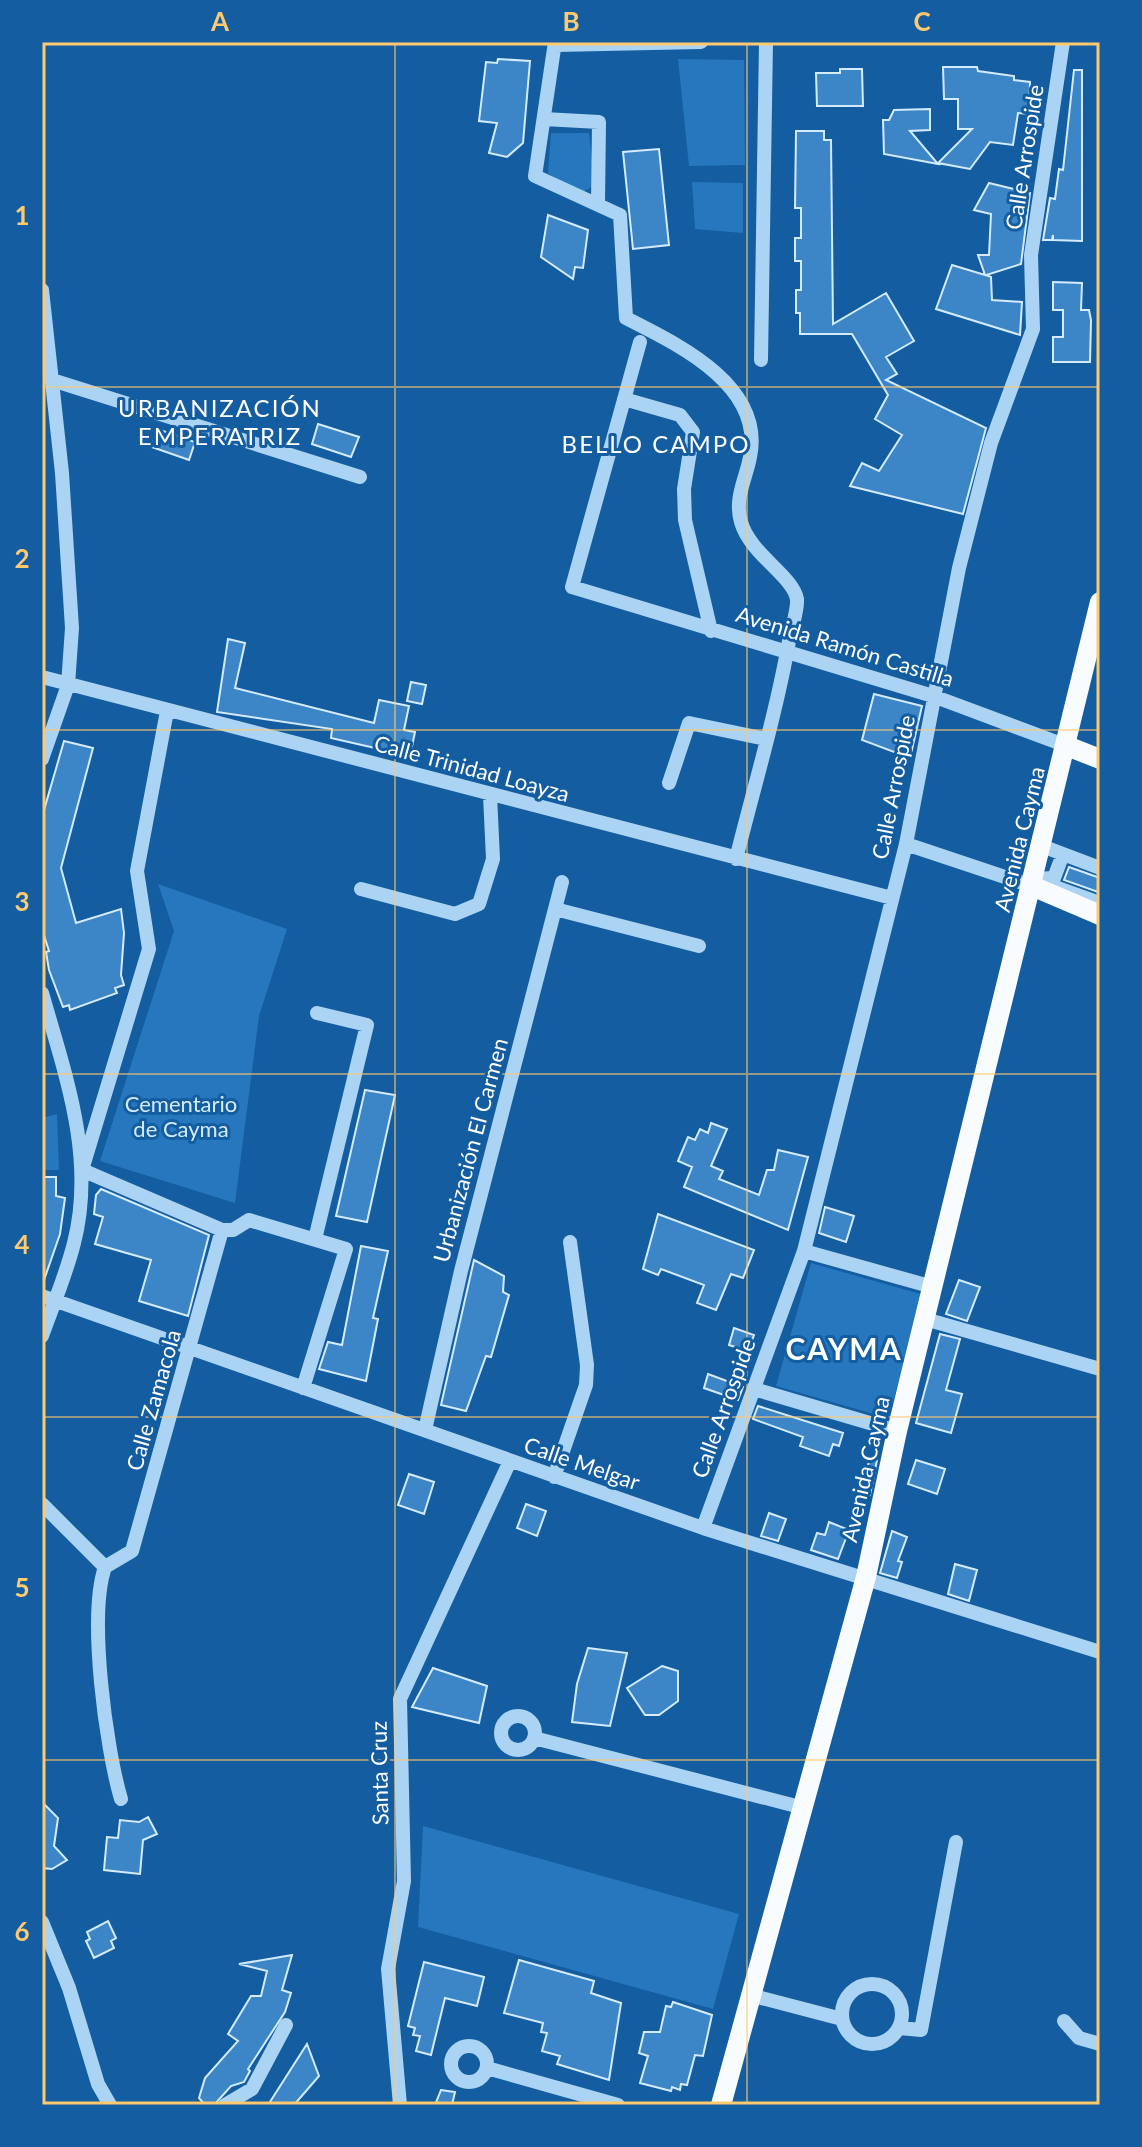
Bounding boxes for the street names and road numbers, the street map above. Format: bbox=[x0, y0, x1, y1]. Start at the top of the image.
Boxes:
street label: Calle Arrospide bbox=[999, 83, 1049, 231]
street label: Avenida Ramón Castilla bbox=[733, 600, 957, 692]
street label: Calle Arrospide bbox=[866, 713, 920, 861]
street label: Calle Trinidad Loayza bbox=[371, 729, 573, 807]
street label: Avenida Cayma bbox=[988, 764, 1050, 914]
street label: Urbanización El Carmen bbox=[427, 1035, 513, 1265]
street label: Calle Zamacola bbox=[120, 1326, 186, 1474]
street label: Calle Arrospide bbox=[685, 1335, 761, 1481]
street label: Avenida Cayma bbox=[835, 1393, 895, 1545]
street label: Calle Melgar bbox=[521, 1431, 643, 1495]
street label: Santa Cruz bbox=[365, 1721, 393, 1825]

